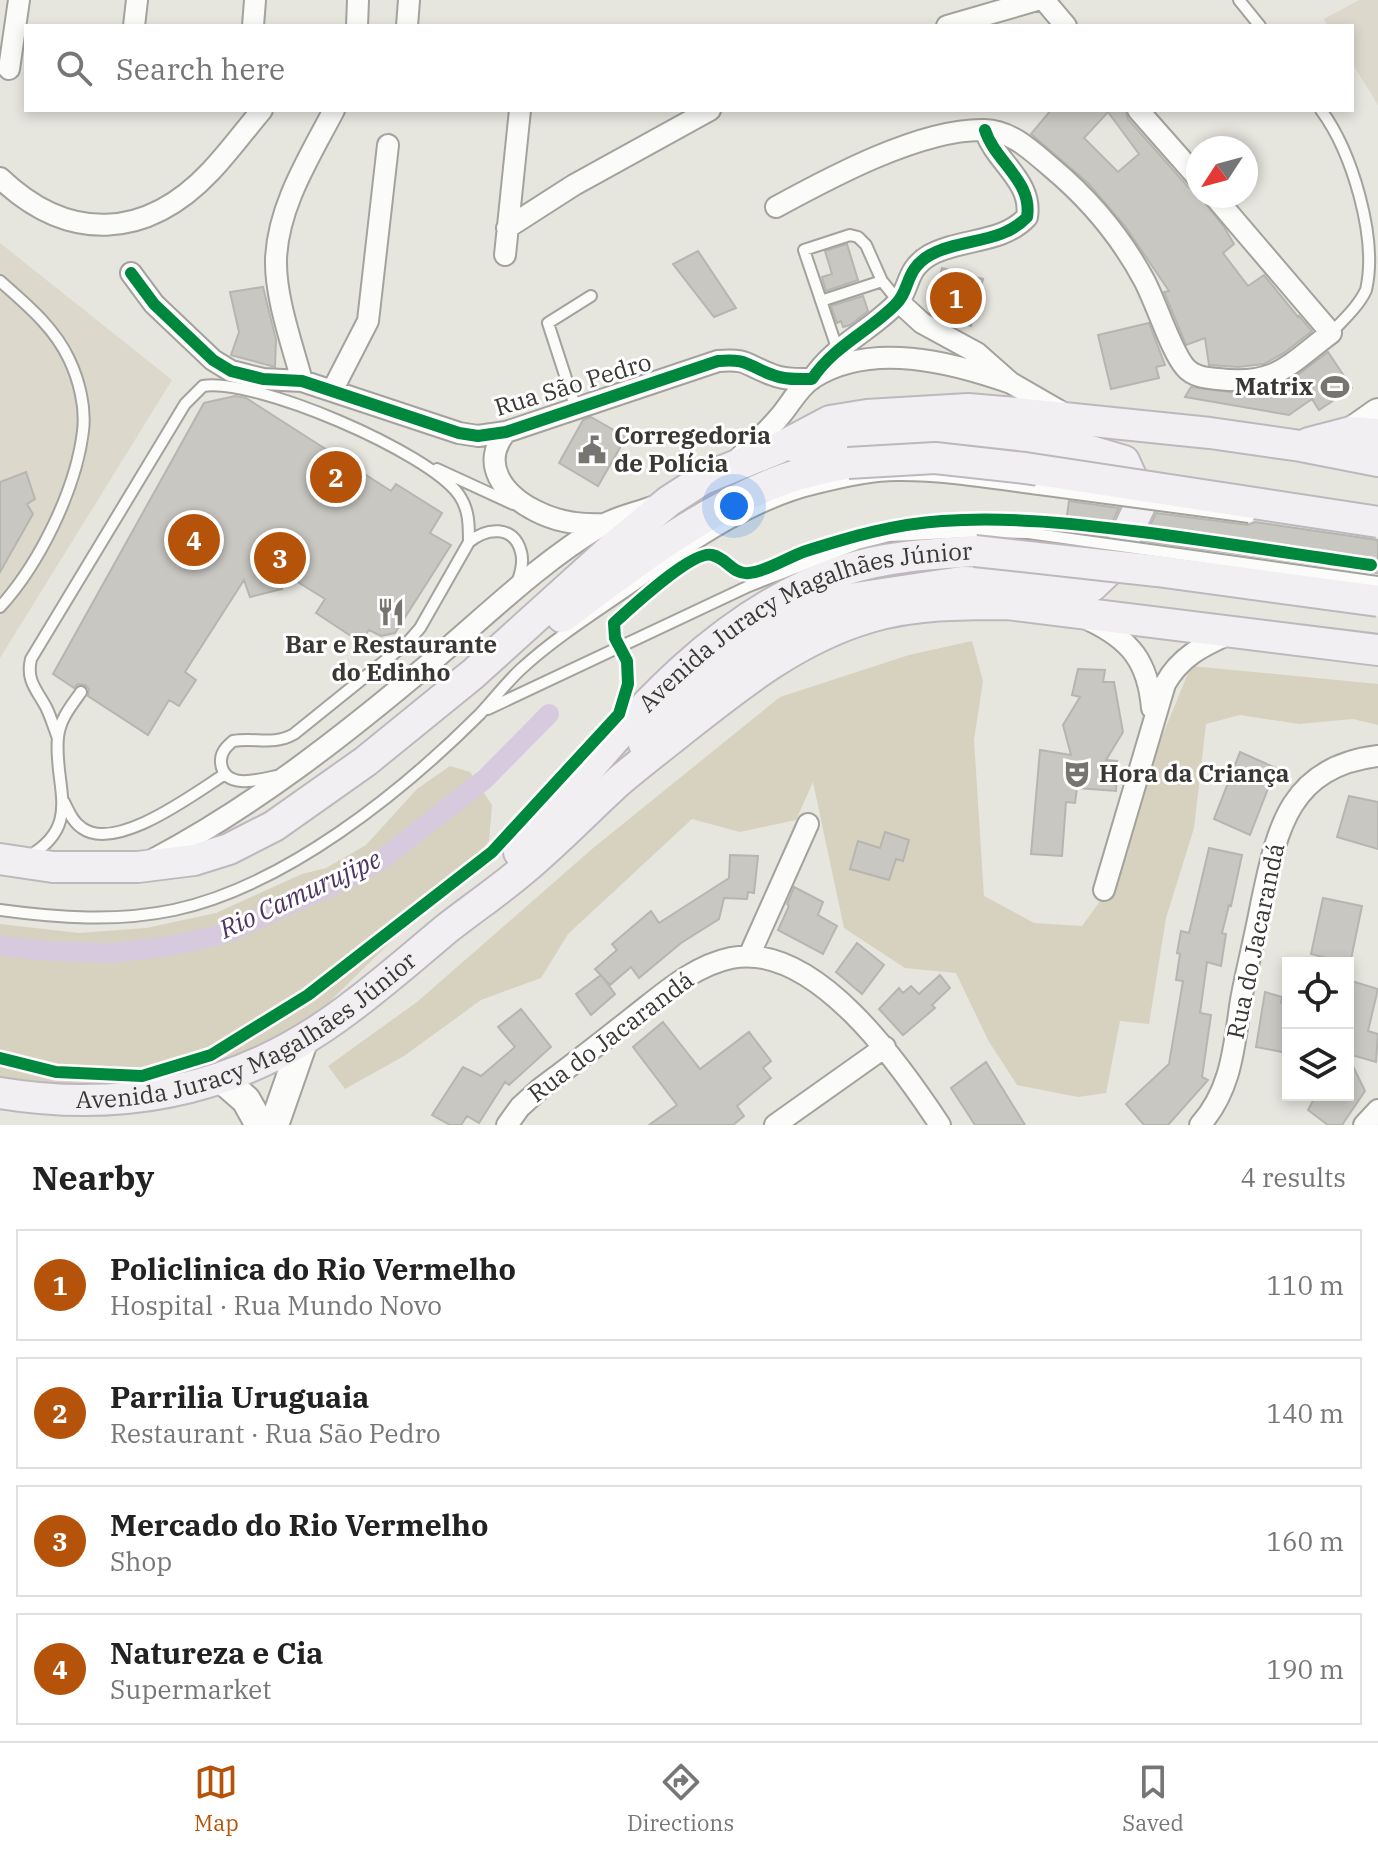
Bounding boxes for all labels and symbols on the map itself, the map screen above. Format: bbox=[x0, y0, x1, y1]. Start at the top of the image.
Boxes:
north arrow bbox=[1186, 136, 1258, 208]
pin: 1 bbox=[930, 268, 982, 328]
street label: Rua São Pedro bbox=[490, 345, 655, 423]
place label: Matrix bbox=[1235, 370, 1313, 402]
sports icon: Matrix bbox=[1320, 372, 1350, 402]
place label: Corregedoria de Polícia bbox=[614, 419, 771, 479]
public building icon: Corregedoria de Polícia bbox=[577, 435, 607, 465]
pin: 2 bbox=[310, 447, 362, 507]
your location bbox=[714, 486, 754, 526]
pin: 4 bbox=[168, 510, 220, 570]
pin: 3 bbox=[254, 528, 306, 588]
street label: Avenida Juracy Magalhães Júnior bbox=[631, 534, 974, 719]
restaurant icon: Bar e Restaurante do Edinho bbox=[376, 597, 406, 627]
place label: Bar e Restaurante do Edinho bbox=[285, 628, 497, 688]
place label: Hora da Criança bbox=[1099, 757, 1290, 789]
theatre icon: Hora da Criança bbox=[1062, 759, 1092, 789]
street label: Rua do Jacarandá bbox=[1219, 840, 1291, 1042]
water label: Rio Camurujipe bbox=[212, 841, 386, 946]
street label: Avenida Juracy Magalhães Júnior bbox=[76, 944, 423, 1115]
street label: Rua do Jacarandá bbox=[521, 963, 700, 1109]

